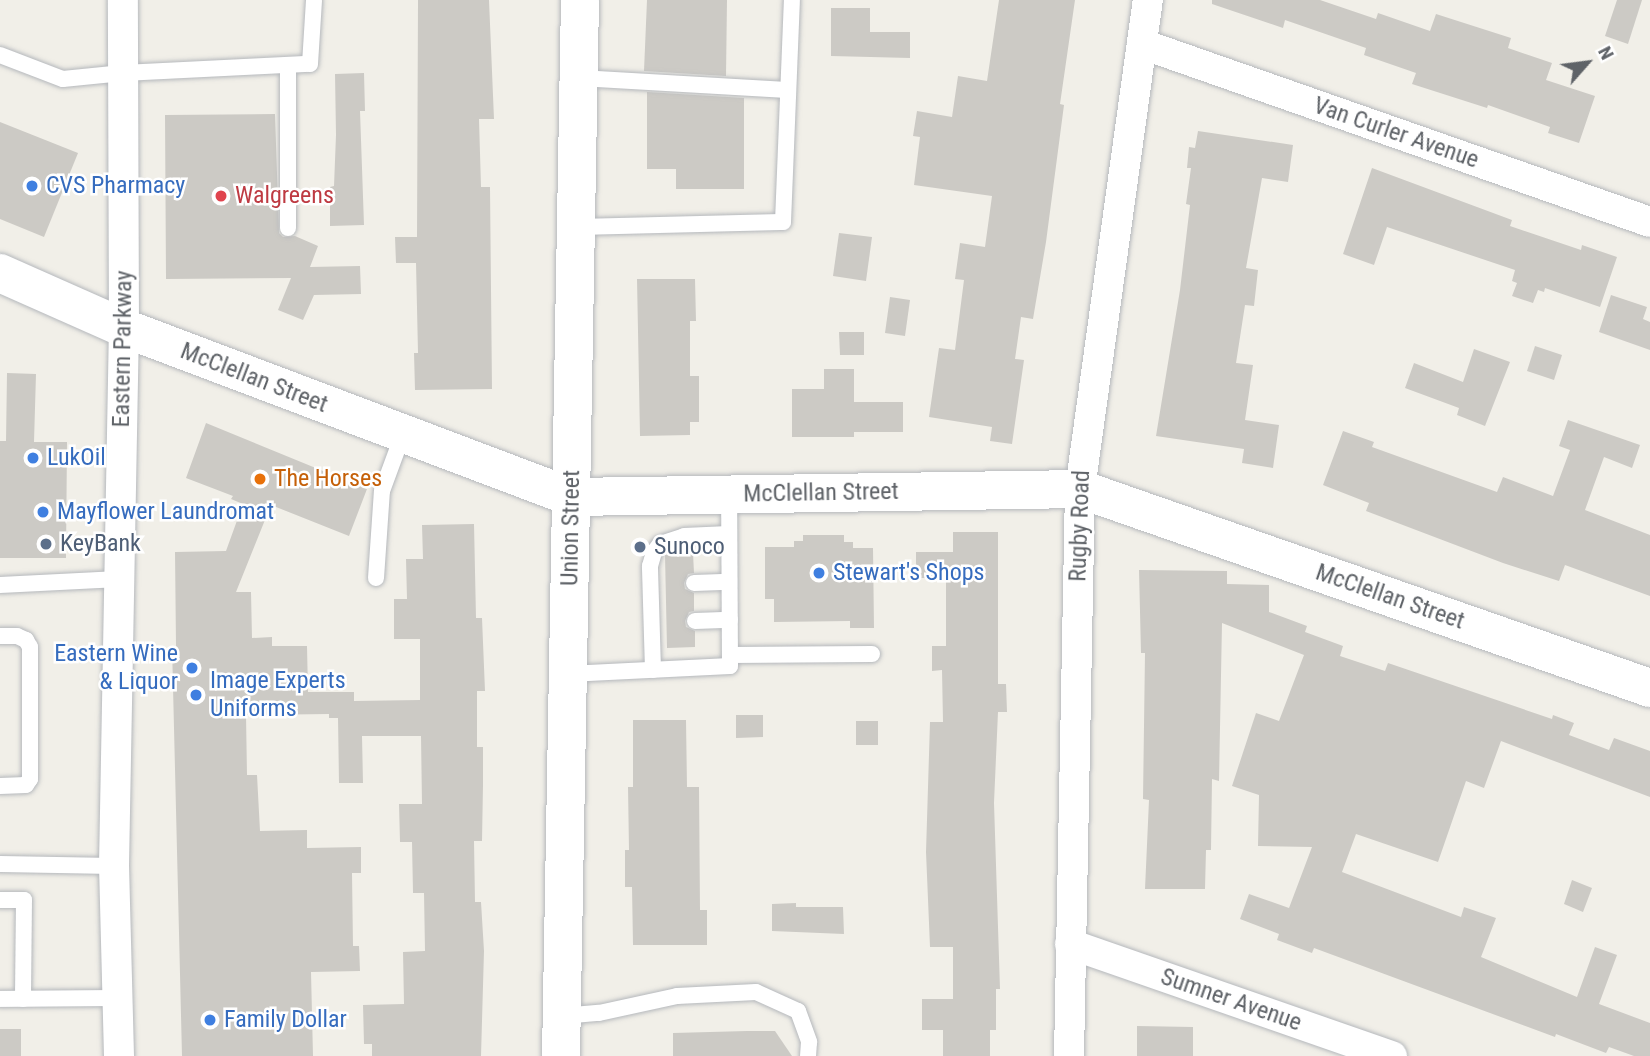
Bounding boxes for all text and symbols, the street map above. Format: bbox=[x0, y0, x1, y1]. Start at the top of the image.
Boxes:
north arrow bbox=[1552, 28, 1622, 98]
text: N bbox=[1593, 42, 1619, 63]
street label: Van Curler Avenue bbox=[1310, 91, 1482, 175]
place label: CVS Pharmacy bbox=[46, 172, 185, 200]
marker: CVS Pharmacy bbox=[24, 178, 40, 194]
place label: Walgreens bbox=[235, 182, 334, 210]
marker: Walgreens bbox=[213, 188, 229, 204]
street label: Eastern Parkway bbox=[107, 270, 139, 428]
street label: McClellan Street bbox=[176, 337, 332, 419]
place label: LukOil bbox=[47, 444, 106, 472]
marker: LukOil bbox=[25, 450, 41, 466]
place label: The Horses bbox=[274, 465, 382, 493]
street label: Union Street bbox=[556, 470, 586, 586]
street label: Rugby Road bbox=[1064, 470, 1096, 582]
marker: The Horses bbox=[252, 471, 268, 487]
street label: McClellan Street bbox=[743, 477, 899, 509]
place label: Mayflower Laundromat bbox=[57, 498, 274, 526]
marker: Mayflower Laundromat bbox=[35, 504, 51, 520]
place label: KeyBank bbox=[60, 530, 141, 558]
place label: Sunoco bbox=[654, 533, 725, 561]
marker: KeyBank bbox=[38, 536, 54, 552]
marker: Sunoco bbox=[632, 539, 648, 555]
street label: McClellan Street bbox=[1312, 558, 1468, 636]
place label: Stewart's Shops bbox=[833, 559, 984, 587]
marker: Stewart's Shops bbox=[811, 565, 827, 581]
place label: Eastern Wine & Liquor bbox=[54, 640, 178, 696]
marker: Eastern Wine & Liquor bbox=[184, 660, 200, 676]
place label: Image Experts Uniforms bbox=[210, 667, 346, 723]
marker: Image Experts Uniforms bbox=[188, 687, 204, 703]
street label: Sumner Avenue bbox=[1157, 962, 1305, 1038]
place label: Family Dollar bbox=[224, 1006, 347, 1034]
marker: Family Dollar bbox=[202, 1012, 218, 1028]

